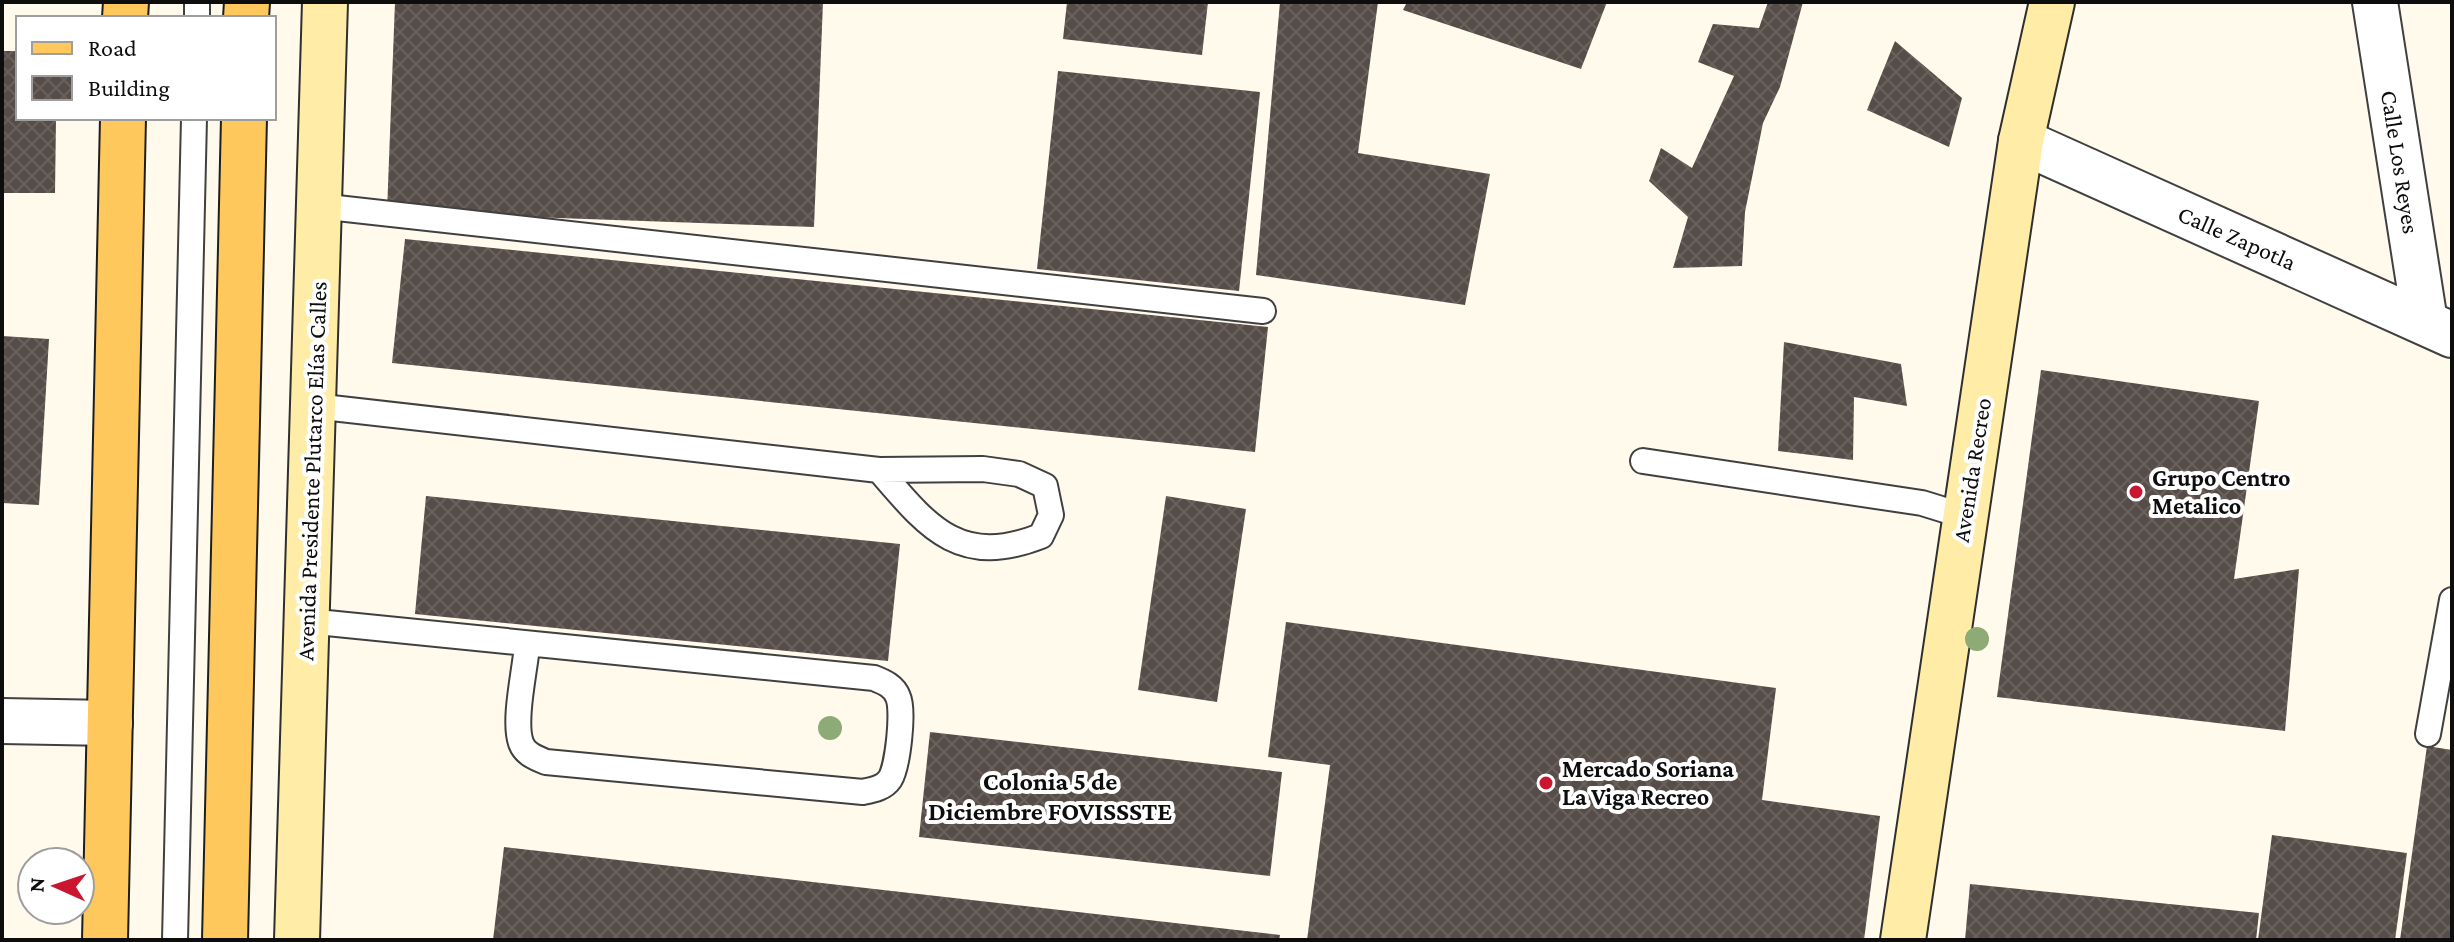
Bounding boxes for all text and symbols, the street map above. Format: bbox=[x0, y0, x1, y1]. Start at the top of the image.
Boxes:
legend bbox=[16, 16, 276, 120]
text: Road bbox=[88, 34, 137, 61]
text: Building bbox=[88, 74, 170, 101]
street label: Calle Los Reyes bbox=[2376, 88, 2425, 236]
street label: Calle Zapotla bbox=[2174, 200, 2300, 276]
street label: Avenida Presidente Plutarco Elías Calles bbox=[291, 281, 332, 661]
street label: Avenida Recreo bbox=[1947, 396, 1996, 544]
place label: Grupo Centro Metalico bbox=[2152, 464, 2291, 519]
marker: Grupo Centro Metalico bbox=[2127, 483, 2145, 501]
place label: Mercado Soriana La Viga Recreo bbox=[1562, 755, 1734, 810]
district label: Colonia 5 de Diciembre FOVISSSTE bbox=[928, 767, 1172, 826]
marker: Mercado Soriana La Viga Recreo bbox=[1537, 774, 1555, 792]
north arrow bbox=[16, 846, 96, 926]
text: N bbox=[24, 877, 49, 893]

